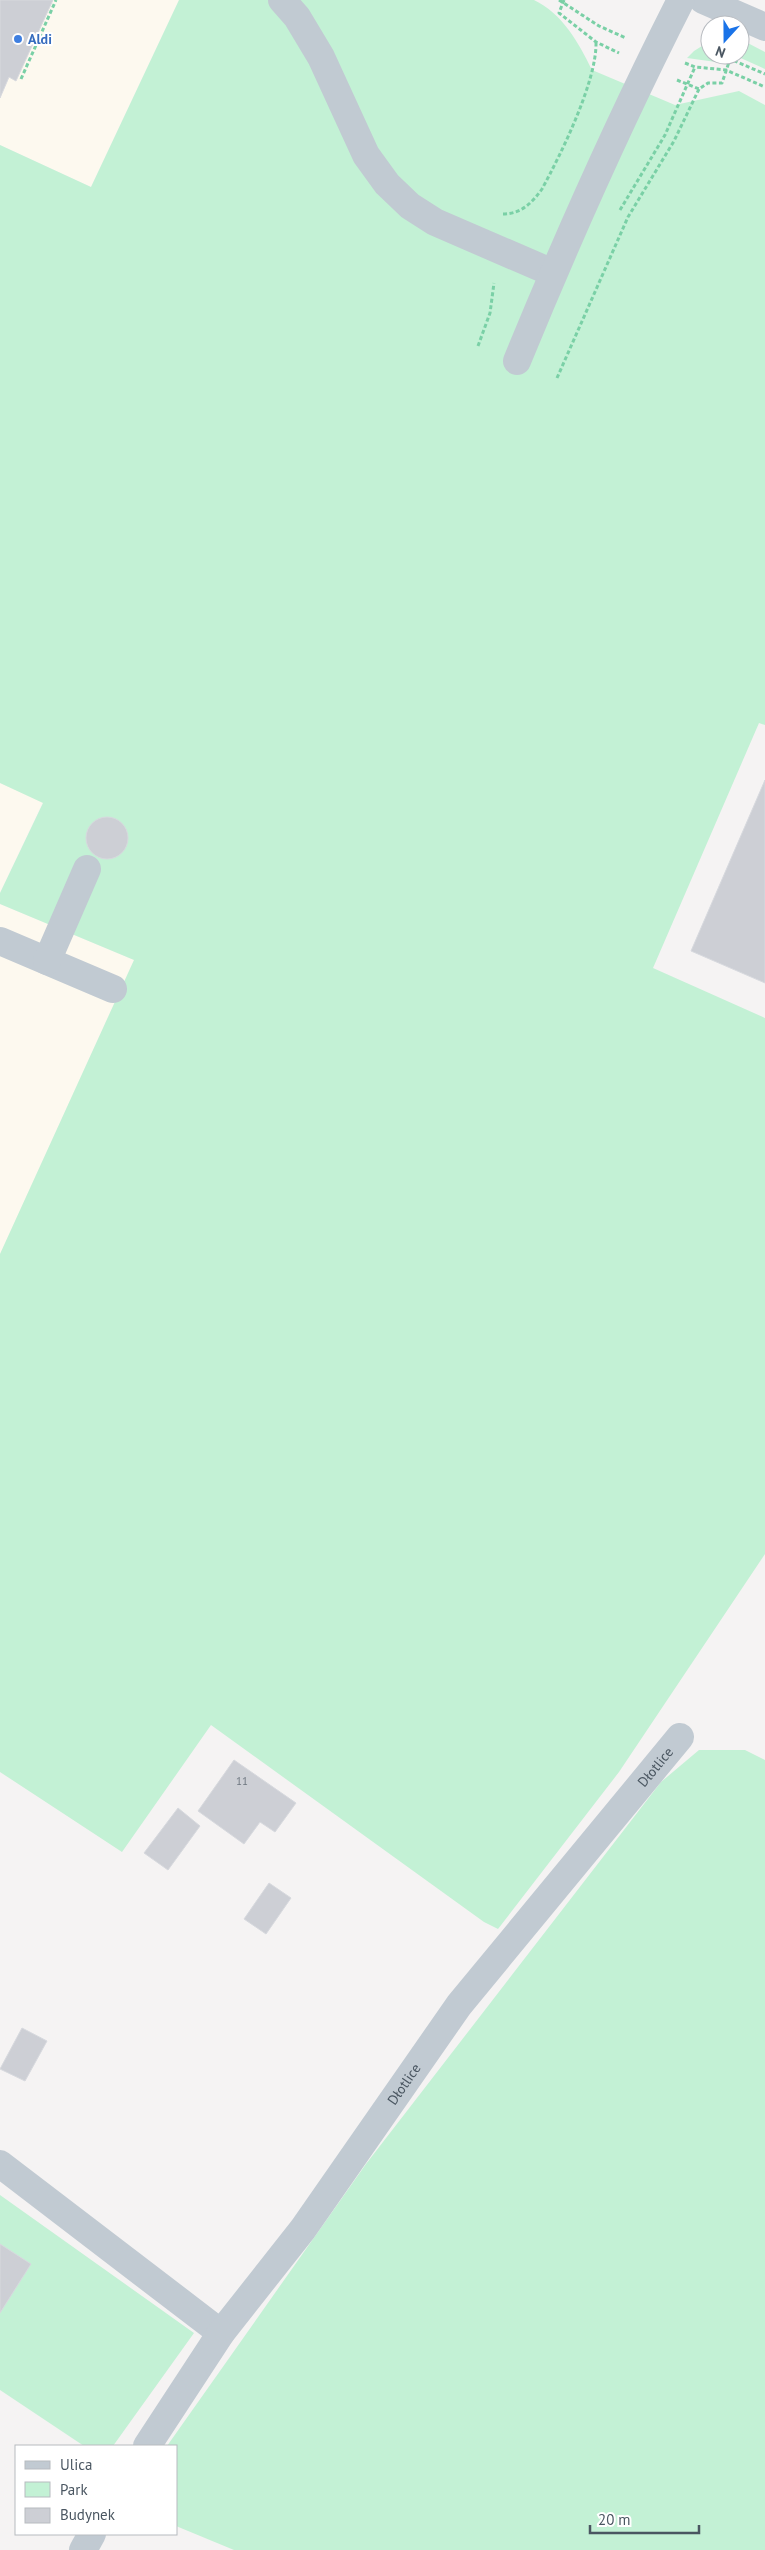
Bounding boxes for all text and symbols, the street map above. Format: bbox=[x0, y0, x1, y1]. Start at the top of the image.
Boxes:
north arrow bbox=[700, 15, 750, 65]
place label: Aldi bbox=[28, 30, 52, 48]
marker: Aldi bbox=[12, 33, 24, 45]
text: N bbox=[713, 42, 728, 62]
street label: Dłotlice bbox=[634, 1743, 677, 1791]
house number: 11 bbox=[236, 1774, 248, 1788]
street label: Dłotlice bbox=[383, 2060, 425, 2108]
legend bbox=[15, 2445, 178, 2535]
text: Ulica bbox=[60, 2455, 92, 2474]
text: Park bbox=[60, 2480, 88, 2499]
scale bar bbox=[590, 2502, 699, 2534]
text: Budynek bbox=[60, 2505, 116, 2524]
text: 20 m bbox=[598, 2510, 631, 2529]

